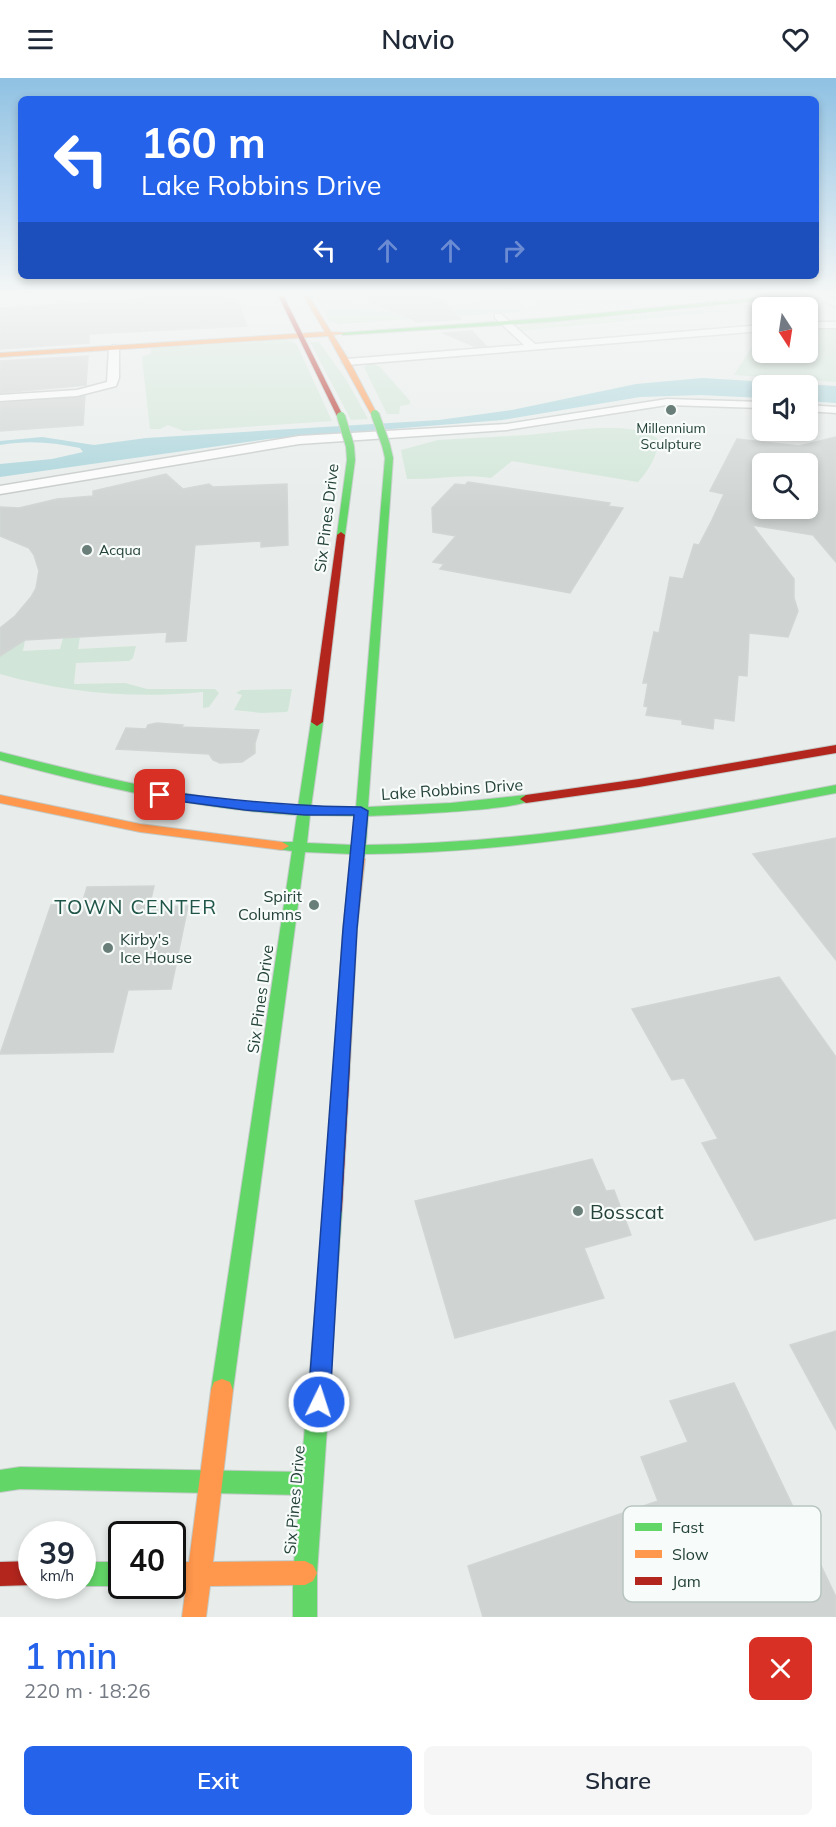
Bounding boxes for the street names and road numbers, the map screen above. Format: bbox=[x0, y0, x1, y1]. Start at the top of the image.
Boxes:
street label: Six Pines Drive bbox=[309, 462, 343, 574]
street label: Lake Robbins Drive bbox=[380, 774, 524, 804]
street label: Six Pines Drive bbox=[242, 943, 278, 1055]
street label: Six Pines Drive bbox=[279, 1445, 309, 1555]

